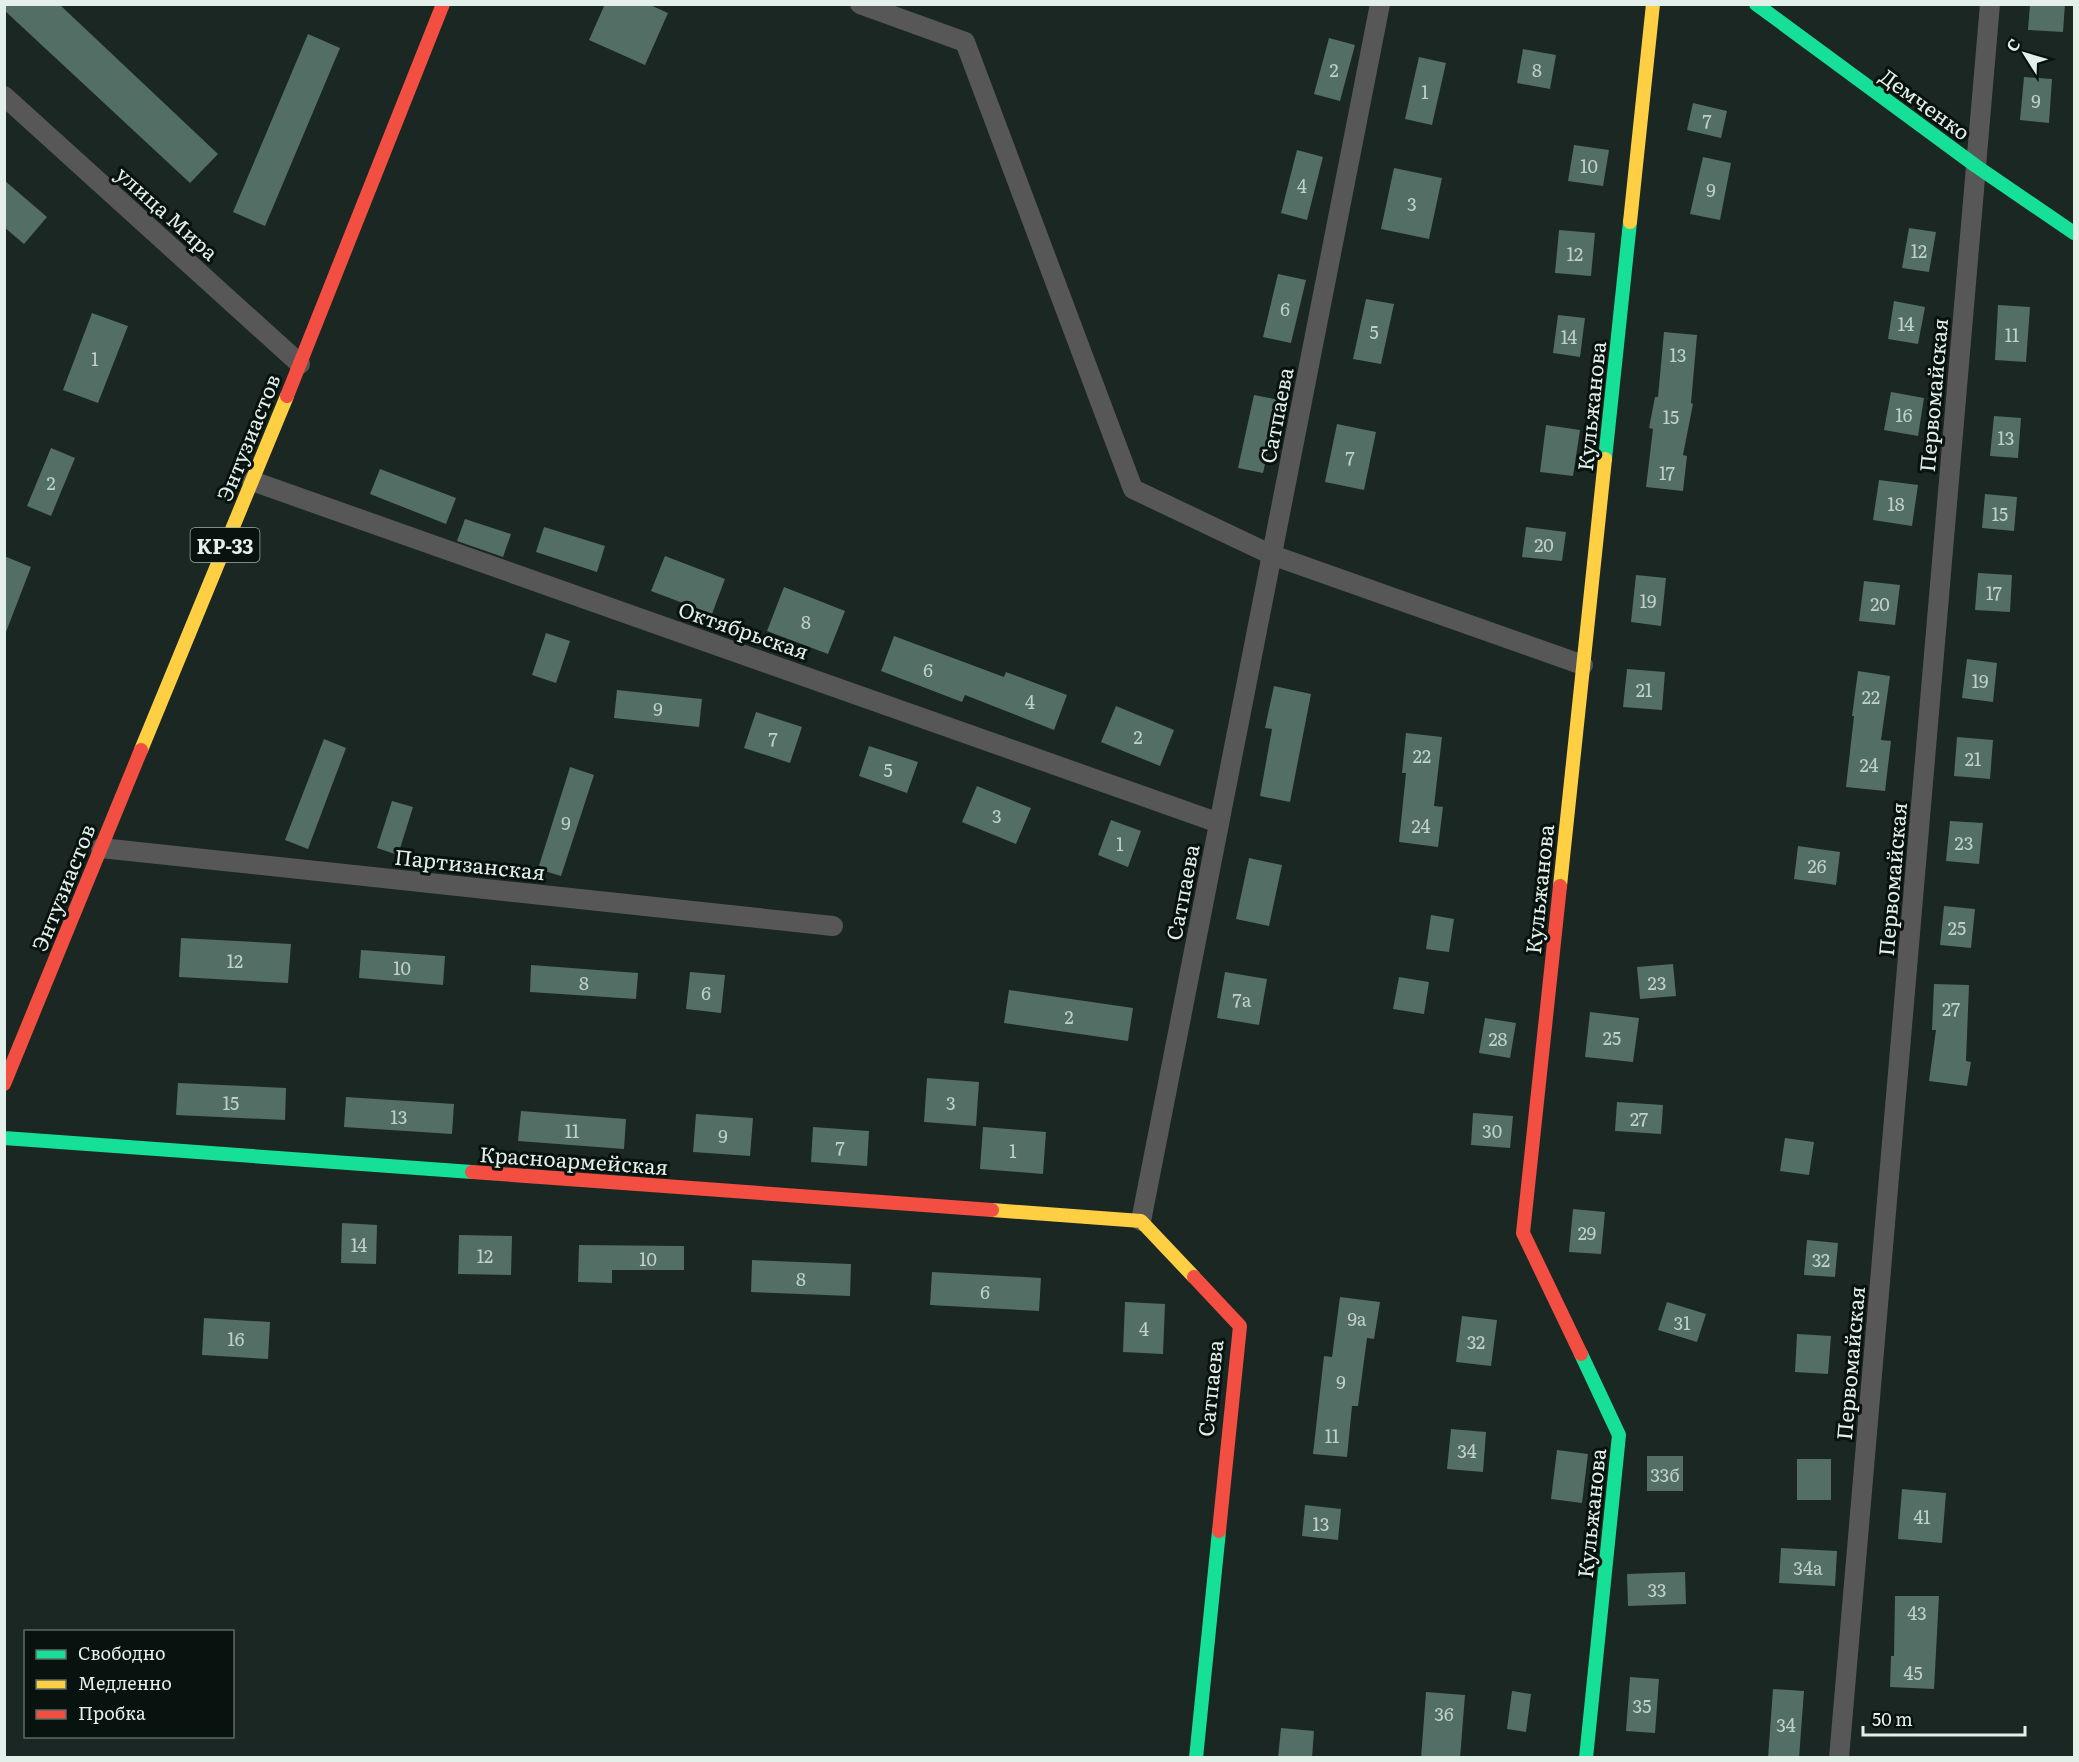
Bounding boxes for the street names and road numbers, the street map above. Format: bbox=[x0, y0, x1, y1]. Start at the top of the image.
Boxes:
street label: Демченко bbox=[1875, 60, 1977, 146]
street label: улица Мира bbox=[110, 158, 227, 267]
street label: Первомайская bbox=[1910, 317, 1954, 473]
street label: Кульжанова bbox=[1568, 339, 1612, 472]
street label: Сатпаева bbox=[1251, 364, 1300, 466]
street label: Энтузиастов bbox=[207, 369, 287, 505]
road number: KP-33 bbox=[190, 528, 260, 562]
street label: Октябрьская bbox=[675, 592, 813, 666]
street label: Первомайская bbox=[1869, 801, 1913, 957]
street label: Энтузиастов bbox=[22, 819, 102, 955]
street label: Кульжанова bbox=[1516, 822, 1560, 955]
street label: Партизанская bbox=[393, 840, 547, 886]
street label: Сатпаева bbox=[1157, 841, 1206, 943]
street label: Красноармейская bbox=[479, 1137, 669, 1181]
street label: Первомайская bbox=[1827, 1285, 1871, 1441]
street label: Сатпаева bbox=[1189, 1337, 1230, 1438]
street label: Кульжанова bbox=[1568, 1446, 1612, 1579]

